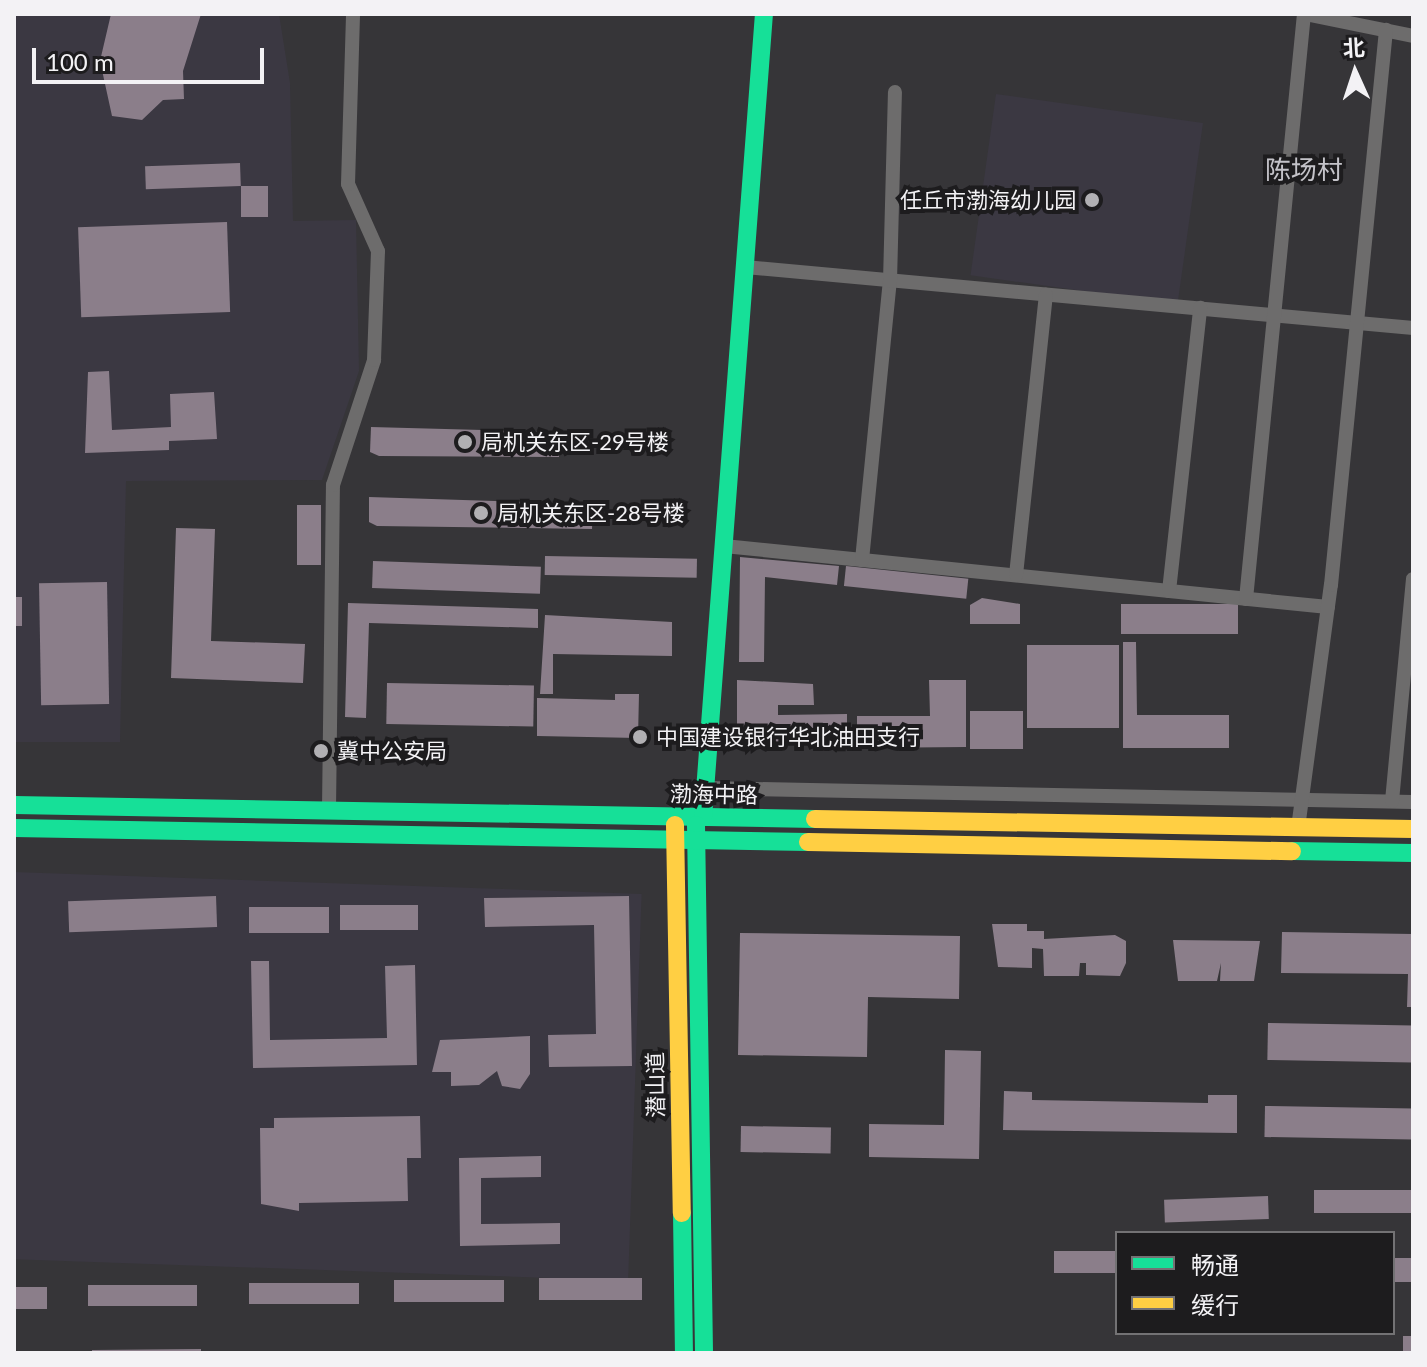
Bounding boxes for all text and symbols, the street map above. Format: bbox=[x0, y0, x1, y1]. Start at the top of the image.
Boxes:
scale bar bbox=[36, 32, 268, 82]
north arrow bbox=[1315, 32, 1395, 112]
text: 北 bbox=[1342, 33, 1365, 62]
text: 100 m bbox=[46, 47, 114, 76]
district label: 陈场村 bbox=[1265, 154, 1343, 186]
place label: 任丘市渤海幼儿园 bbox=[900, 187, 1076, 213]
marker: 任丘市渤海幼儿园 bbox=[1083, 191, 1101, 209]
place label: 局机关东区-29号楼 bbox=[481, 429, 669, 455]
marker: 局机关东区-29号楼 bbox=[456, 433, 474, 451]
place label: 局机关东区-28号楼 bbox=[497, 500, 685, 526]
marker: 局机关东区-28号楼 bbox=[472, 504, 490, 522]
place label: 中国建设银行华北油田支行 bbox=[656, 724, 920, 750]
marker: 中国建设银行华北油田支行 bbox=[631, 728, 649, 746]
place label: 冀中公安局 bbox=[337, 738, 447, 764]
marker: 冀中公安局 bbox=[312, 742, 330, 760]
street label: 渤海中路 bbox=[670, 780, 758, 808]
street label: 潜山道 bbox=[641, 1052, 669, 1118]
legend bbox=[1115, 1231, 1395, 1335]
text: 畅通 bbox=[1191, 1250, 1239, 1279]
text: 缓行 bbox=[1191, 1290, 1239, 1319]

